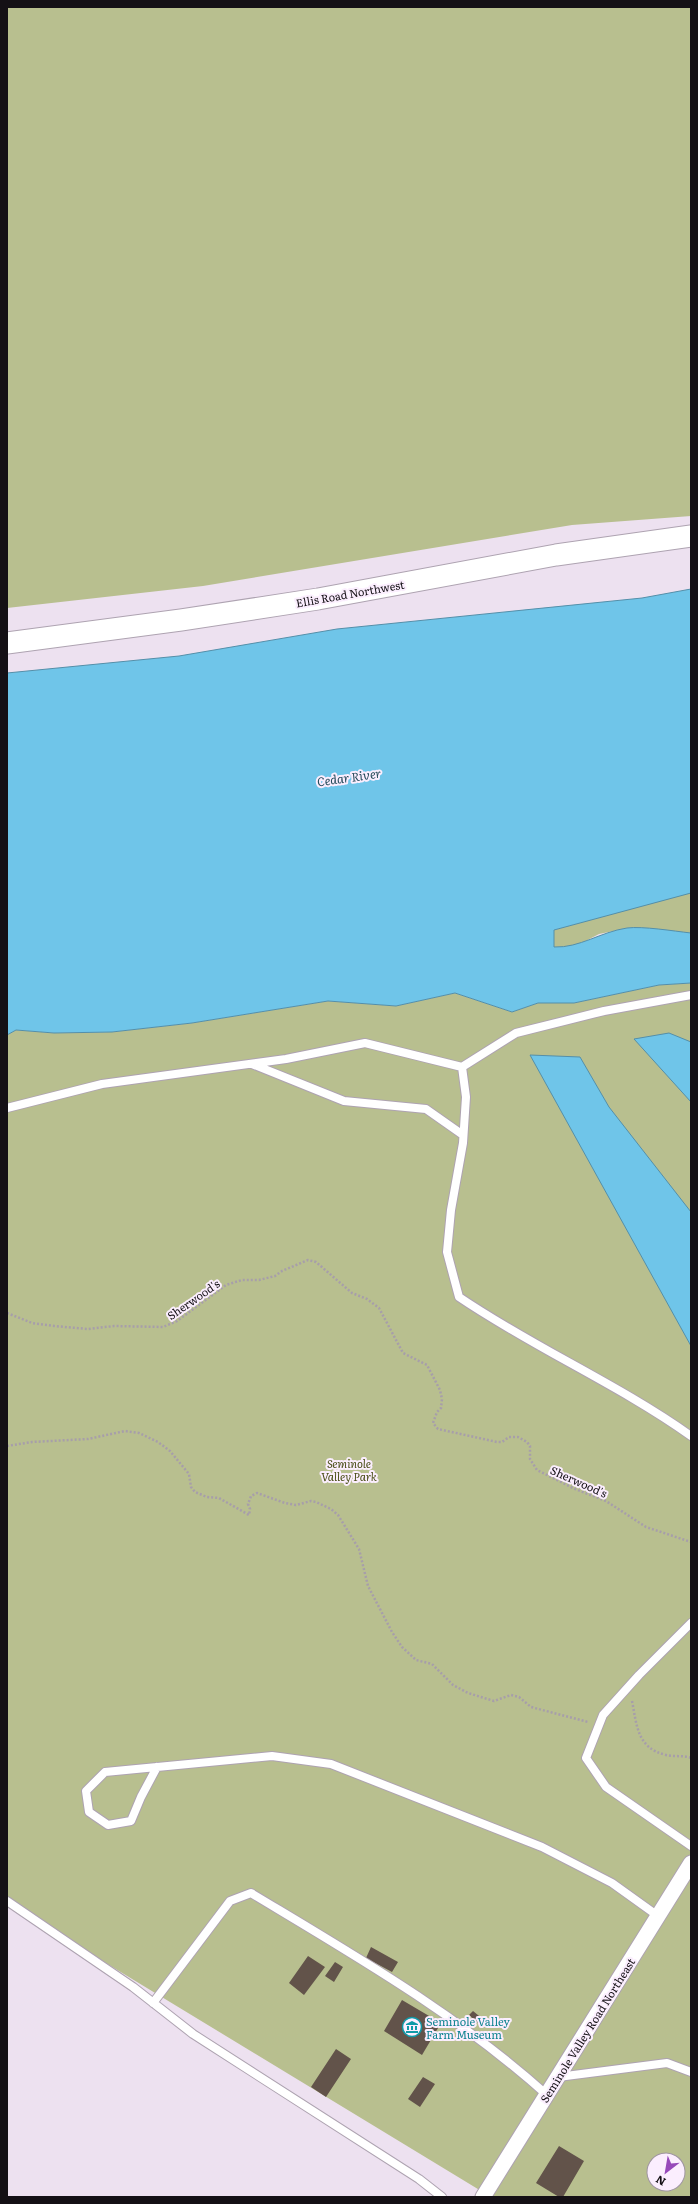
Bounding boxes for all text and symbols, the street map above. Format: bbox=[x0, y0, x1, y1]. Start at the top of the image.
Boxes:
street label: Ellis Road Northwest bbox=[295, 576, 406, 610]
water label: Cedar River bbox=[316, 764, 383, 790]
street label: Sherwood's bbox=[164, 1275, 222, 1323]
park label: Seminole Valley Park bbox=[321, 1455, 377, 1484]
street label: Sherwood's bbox=[548, 1461, 610, 1501]
street label: Seminole Valley Road Northeast bbox=[536, 1954, 639, 2105]
place label: Seminole Valley Farm Museum bbox=[426, 2013, 511, 2042]
museum icon: Seminole Valley Farm Museum bbox=[401, 2016, 423, 2038]
north arrow bbox=[646, 2152, 686, 2192]
text: N bbox=[652, 2172, 668, 2191]

